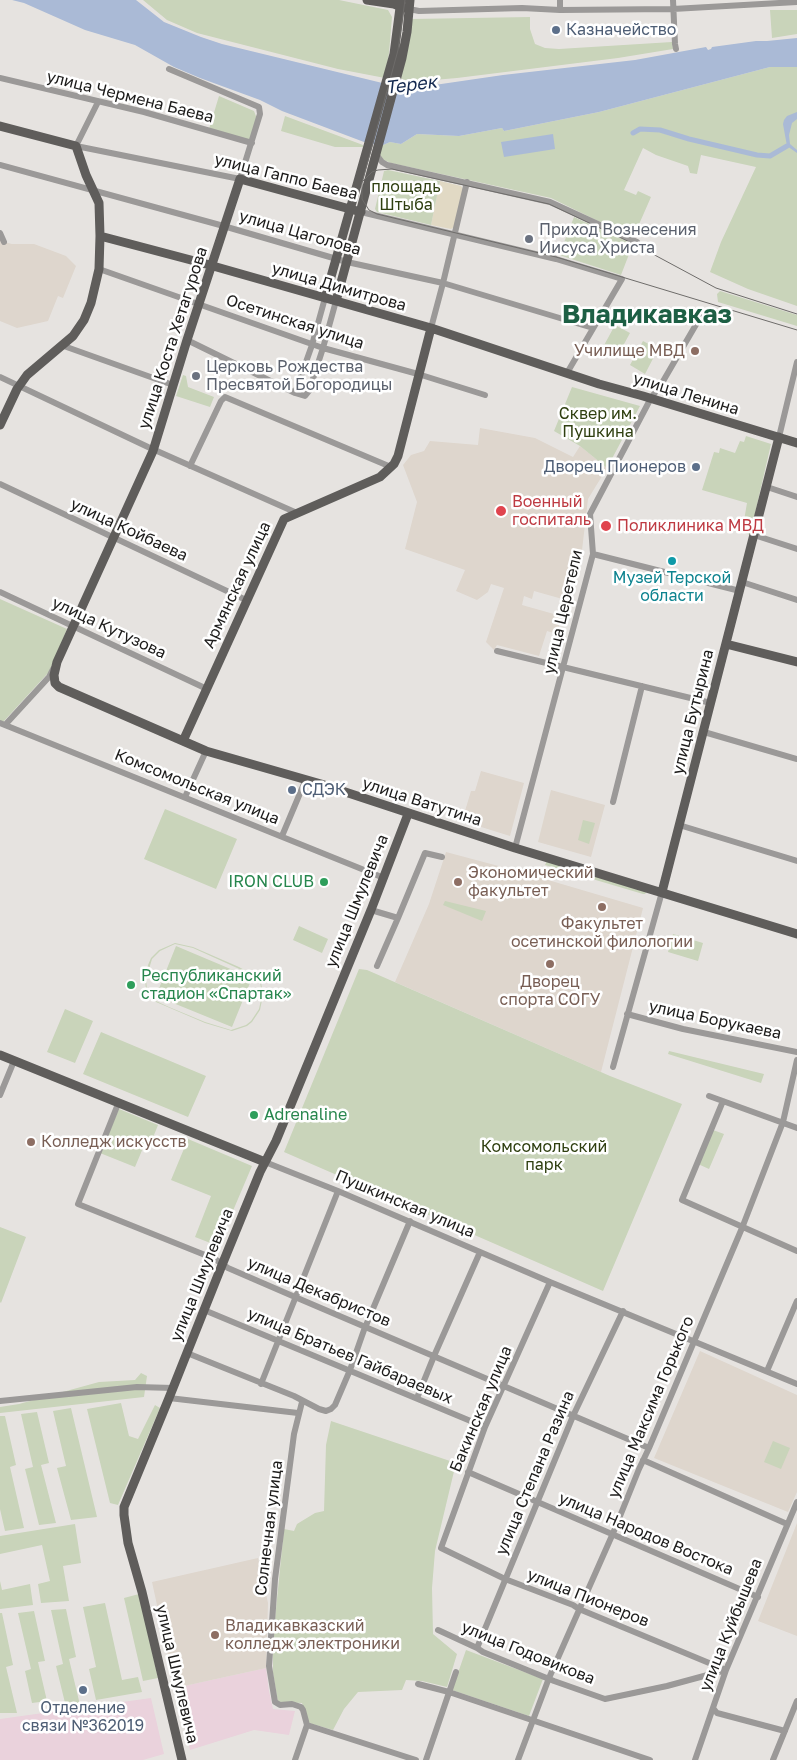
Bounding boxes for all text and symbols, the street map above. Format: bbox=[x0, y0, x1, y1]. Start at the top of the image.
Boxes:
place label: Казначейство bbox=[566, 20, 676, 40]
marker: Казначейство bbox=[550, 24, 562, 36]
street label: улица Чермена Баева bbox=[45, 67, 215, 127]
water label: Терек bbox=[384, 71, 438, 99]
street label: улица Гаппо Баева bbox=[212, 150, 360, 204]
park label: площадь Штыба bbox=[371, 177, 441, 215]
street label: улица Цаголова bbox=[237, 206, 363, 260]
place label: Приход Вознесения Иисуса Христа bbox=[539, 220, 697, 258]
marker: Приход Вознесения Иисуса Христа bbox=[523, 233, 535, 245]
street label: улица Коста Хетагурова bbox=[134, 244, 212, 432]
street label: улица Димитрова bbox=[270, 259, 408, 315]
street label: Осетинская улица bbox=[224, 291, 366, 353]
district label: Владикавказ bbox=[562, 299, 732, 331]
place label: Училище МВД bbox=[574, 341, 685, 361]
marker: Училище МВД bbox=[689, 345, 701, 357]
place label: Церковь Рождества Пресвятой Богородицы bbox=[206, 357, 392, 395]
street label: улица Ленина bbox=[631, 369, 741, 419]
marker: Церковь Рождества Пресвятой Богородицы bbox=[190, 370, 202, 382]
park label: Сквер им. Пушкина bbox=[559, 404, 637, 442]
place label: Дворец Пионеров bbox=[544, 457, 686, 477]
marker: Дворец Пионеров bbox=[690, 461, 702, 473]
place label: Военный госпиталь bbox=[512, 492, 591, 530]
street label: улица Койбаева bbox=[67, 494, 191, 566]
marker: Военный госпиталь bbox=[494, 504, 508, 518]
place label: Поликлиника МВД bbox=[617, 516, 764, 536]
street label: Армянская улица bbox=[199, 519, 275, 651]
marker: Поликлиника МВД bbox=[599, 519, 613, 533]
street label: улица Церетели bbox=[539, 548, 587, 676]
marker: Музей Терской области bbox=[666, 555, 678, 567]
place label: Музей Терской области bbox=[613, 568, 731, 606]
street label: улица Кутузова bbox=[49, 593, 169, 663]
street label: улица Бутырина bbox=[668, 647, 718, 777]
street label: Комсомольская улица bbox=[112, 745, 282, 829]
street label: улица Ватутина bbox=[360, 774, 484, 830]
place label: СДЭК bbox=[302, 780, 346, 800]
marker: СДЭК bbox=[286, 784, 298, 796]
street label: улица Шмулевича bbox=[322, 832, 392, 970]
place label: Экономический факультет bbox=[468, 863, 594, 901]
place label: IRON CLUB bbox=[228, 872, 314, 892]
marker: IRON CLUB bbox=[318, 876, 330, 888]
marker: Экономический факультет bbox=[452, 876, 464, 888]
marker: Факультет осетинской филологии bbox=[596, 901, 608, 913]
place label: Факультет осетинской филологии bbox=[511, 914, 693, 952]
marker: Дворец спорта СОГУ bbox=[544, 958, 556, 970]
place label: Республиканский стадион «Спартак» bbox=[141, 966, 292, 1004]
place label: Дворец спорта СОГУ bbox=[500, 972, 600, 1010]
marker: Республиканский стадион «Спартак» bbox=[125, 979, 137, 991]
street label: улица Борукаева bbox=[647, 997, 783, 1043]
place label: Adrenaline bbox=[264, 1105, 347, 1125]
marker: Adrenaline bbox=[248, 1109, 260, 1121]
place label: Колледж искусств bbox=[41, 1132, 187, 1152]
marker: Колледж искусств bbox=[25, 1136, 37, 1148]
park label: Комсомольский парк bbox=[481, 1137, 607, 1175]
street label: Пушкинская улица bbox=[332, 1166, 478, 1242]
street label: улица Шмулевича bbox=[167, 1206, 237, 1344]
street label: улица Декабристов bbox=[244, 1253, 394, 1331]
street label: улица Братьев Гайбараевых bbox=[244, 1304, 456, 1408]
street label: улица Максима Горького bbox=[604, 1313, 698, 1501]
street label: Бакинская улица bbox=[446, 1343, 516, 1475]
street label: улица Степана Разина bbox=[492, 1388, 578, 1558]
street label: Солнечная улица bbox=[251, 1459, 287, 1597]
street label: улица Народов Востока bbox=[556, 1488, 736, 1580]
street label: улица Куйбышева bbox=[696, 1556, 766, 1694]
street label: улица Пионеров bbox=[524, 1565, 652, 1631]
street label: улица Шмулевича bbox=[152, 1603, 202, 1745]
place label: Владикавказский колледж электроники bbox=[225, 1616, 400, 1654]
street label: улица Годовикова bbox=[458, 1617, 598, 1689]
marker: Владикавказский колледж электроники bbox=[209, 1629, 221, 1641]
marker: Отделение связи №362019 bbox=[77, 1684, 89, 1696]
place label: Отделение связи №362019 bbox=[22, 1698, 144, 1736]

